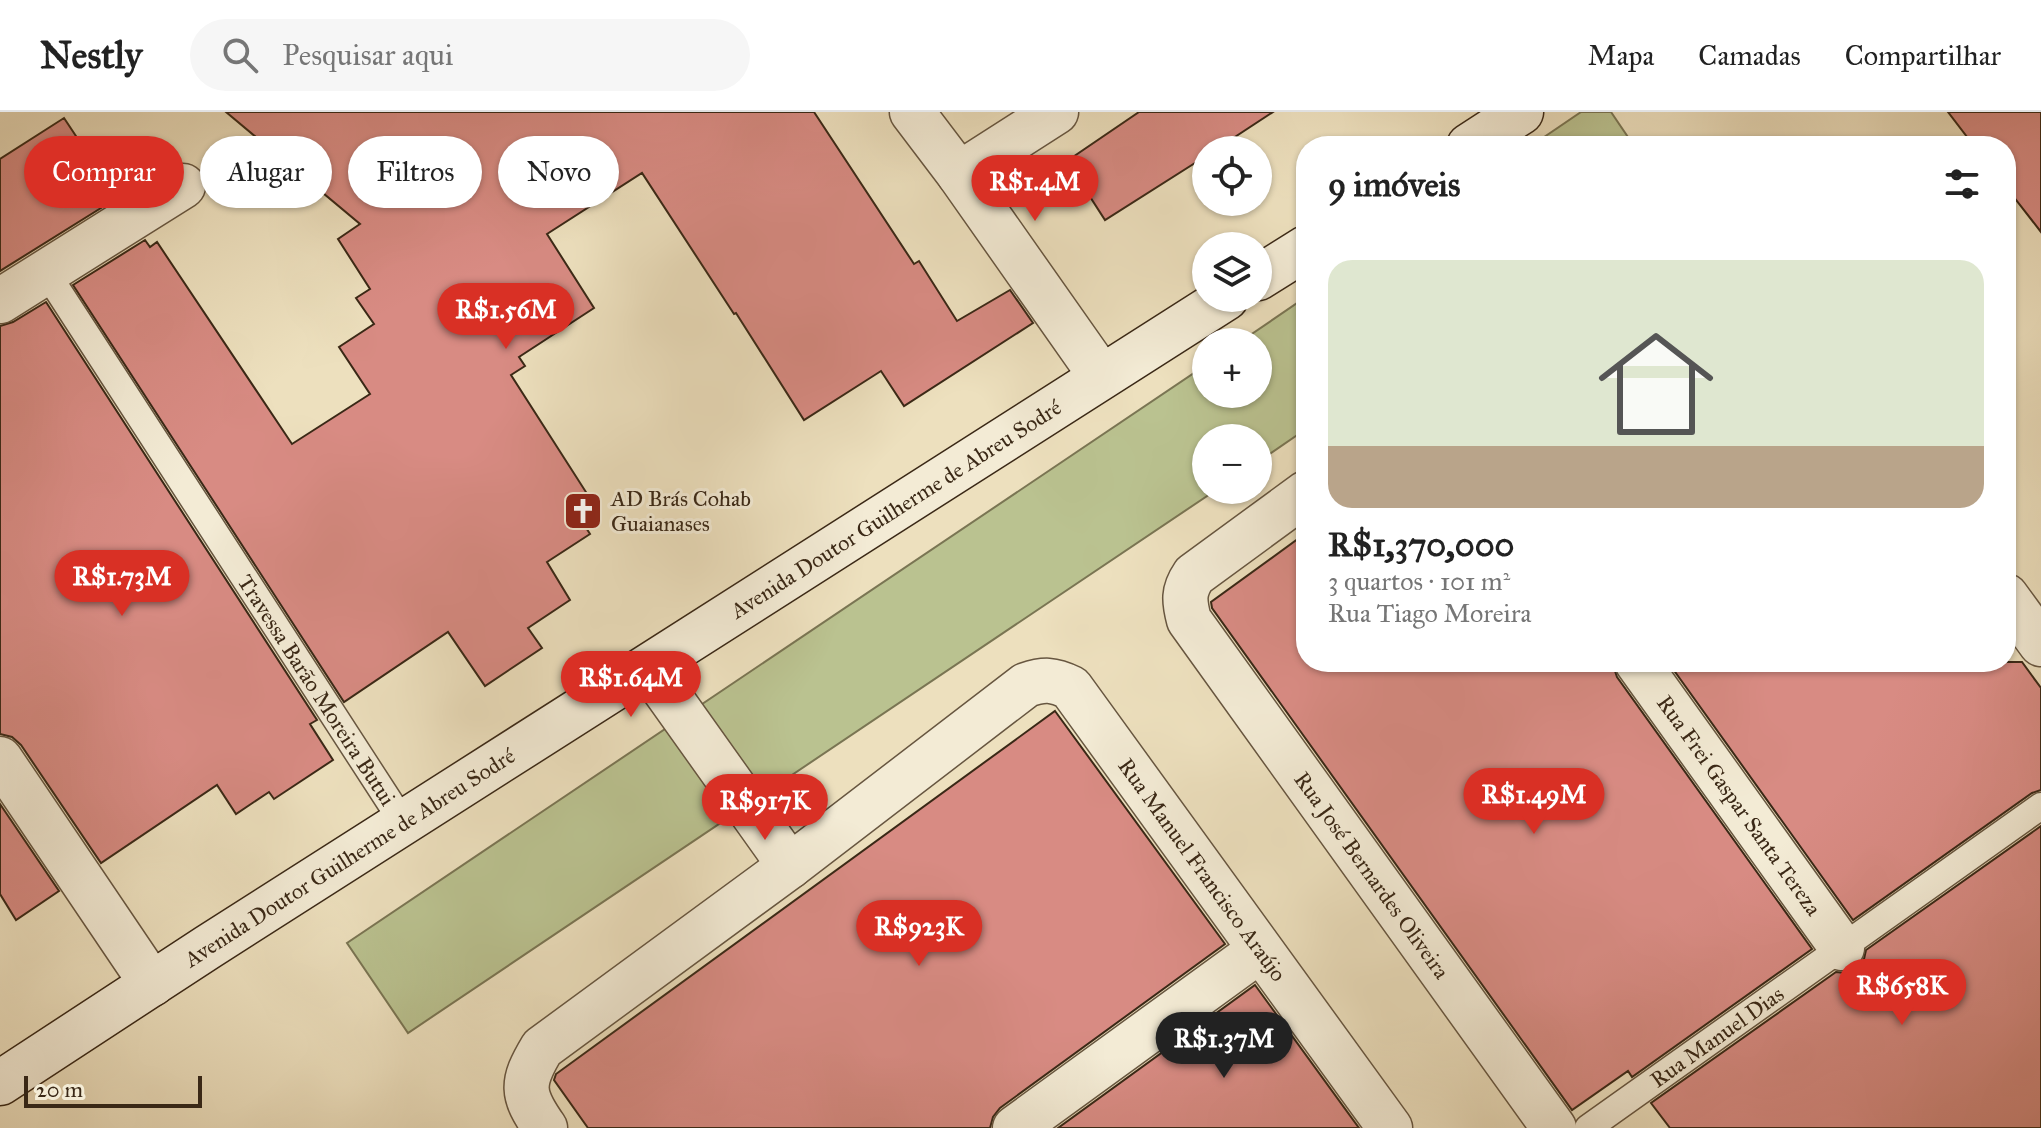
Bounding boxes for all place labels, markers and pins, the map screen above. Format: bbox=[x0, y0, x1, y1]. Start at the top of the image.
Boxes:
pin: R$1.4M bbox=[970, 155, 1100, 223]
pin: R$1.56M bbox=[432, 283, 580, 351]
place label: AD Brás Cohab Guaianases bbox=[610, 485, 751, 537]
church icon: AD Brás Cohab Guaianases bbox=[562, 490, 604, 532]
pin: R$1.73M bbox=[48, 550, 196, 618]
pin: R$1.64M bbox=[557, 651, 705, 719]
pin: R$1.49M bbox=[1460, 768, 1608, 836]
pin: R$917K bbox=[700, 774, 830, 842]
pin: R$923K bbox=[854, 900, 984, 968]
pin: R$658K bbox=[1837, 959, 1967, 1027]
pin: R$1.37M bbox=[1150, 1012, 1298, 1080]

